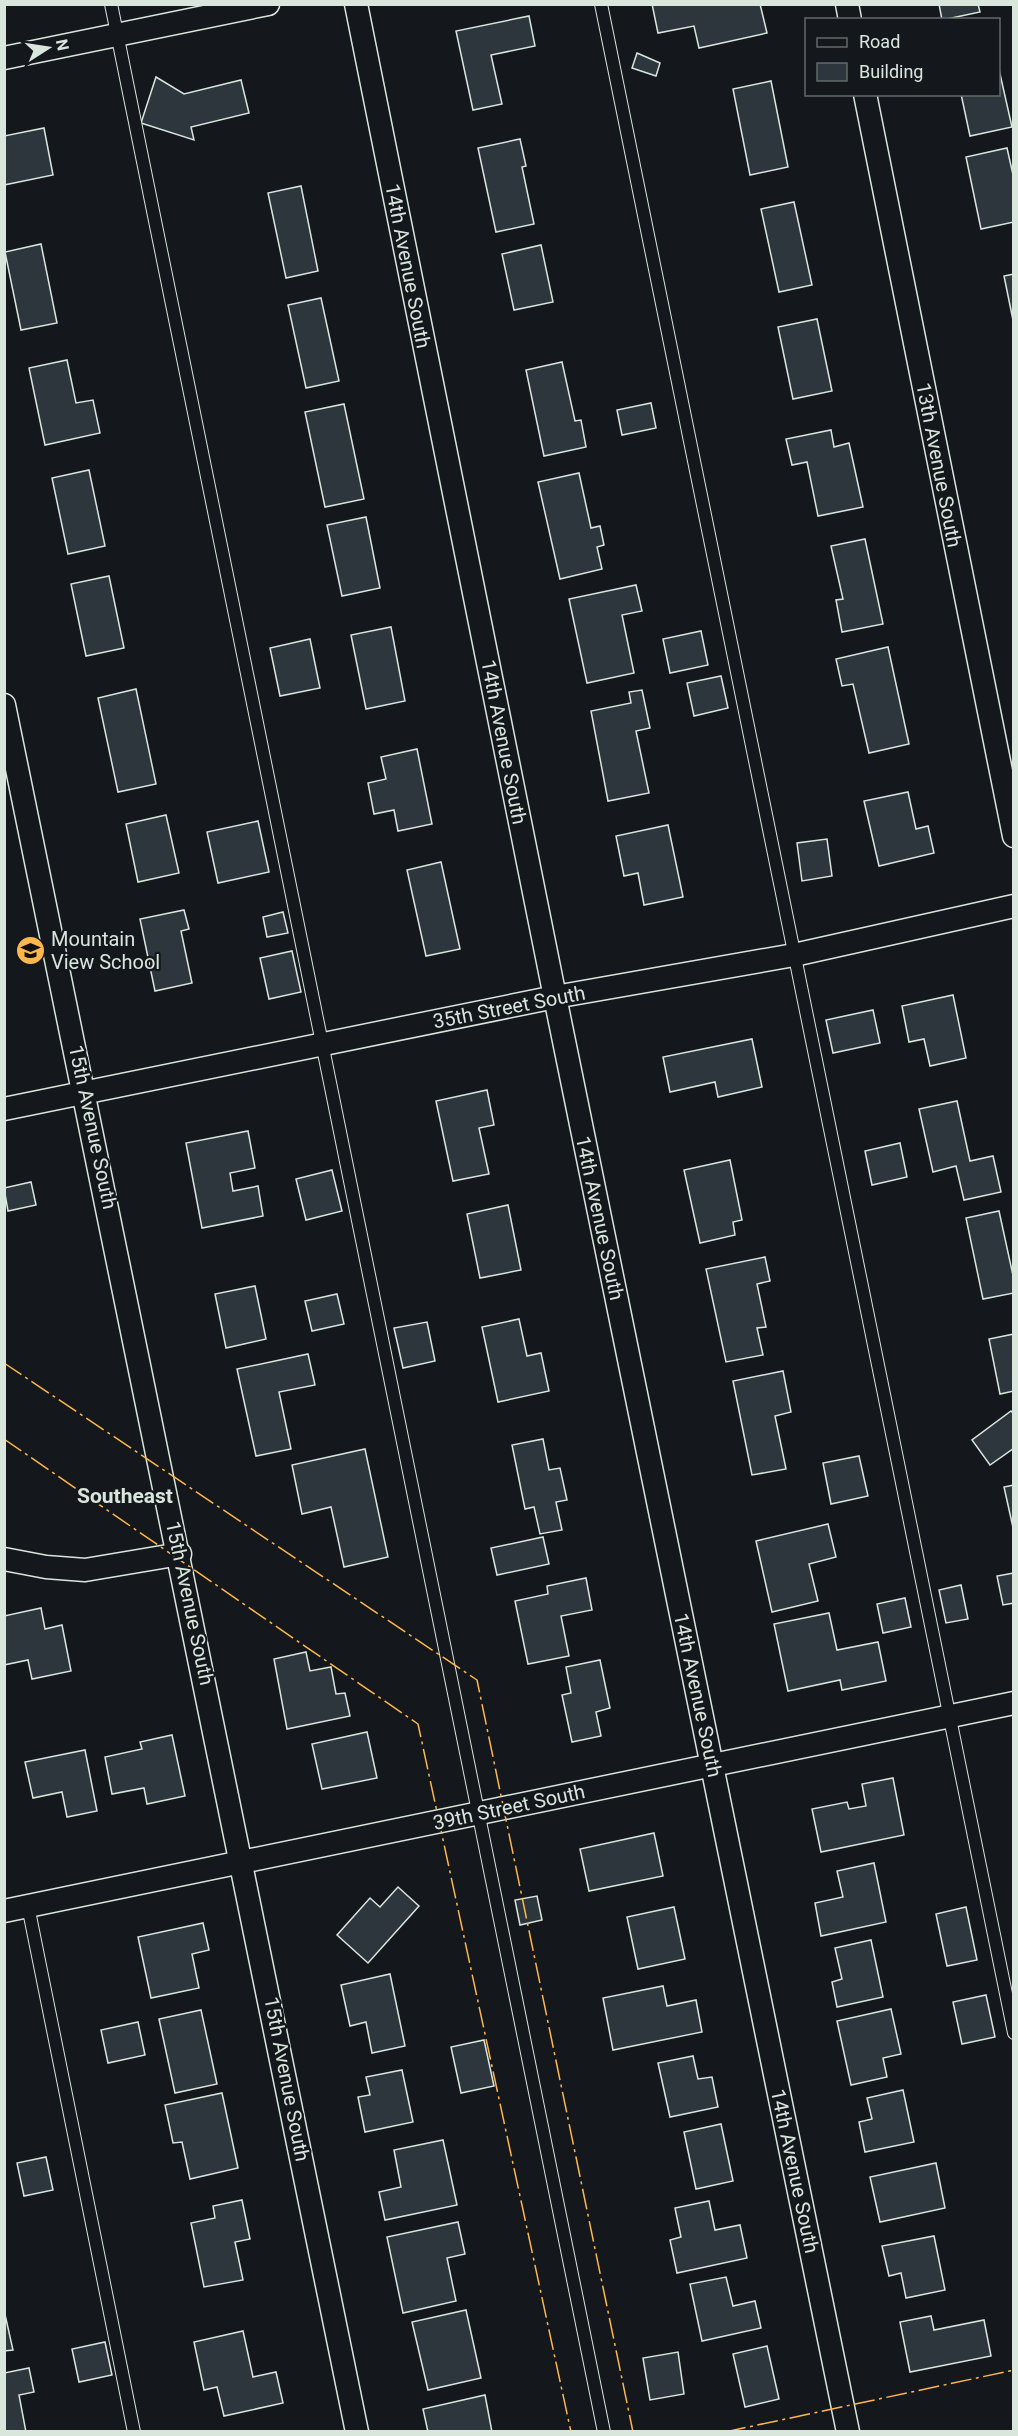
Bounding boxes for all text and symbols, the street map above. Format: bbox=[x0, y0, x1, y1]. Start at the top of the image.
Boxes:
north arrow bbox=[18, 18, 78, 78]
legend bbox=[805, 18, 1000, 96]
text: Road bbox=[859, 31, 900, 52]
text: N bbox=[52, 37, 73, 52]
text: Building bbox=[859, 61, 923, 82]
street label: 14th Avenue South bbox=[380, 182, 436, 350]
street label: 13th Avenue South bbox=[911, 381, 967, 549]
street label: 14th Avenue South bbox=[476, 658, 532, 826]
place label: Mountain View School bbox=[51, 927, 160, 974]
school or university icon: Mountain View School bbox=[14, 934, 46, 966]
street label: 35th Street South bbox=[431, 980, 587, 1034]
street label: 15th Avenue South bbox=[64, 1043, 122, 1211]
street label: 14th Avenue South bbox=[571, 1134, 629, 1302]
district label: Southeast bbox=[77, 1484, 173, 1508]
street label: 15th Avenue South bbox=[161, 1519, 219, 1687]
street label: 14th Avenue South bbox=[669, 1611, 727, 1779]
street label: 39th Street South bbox=[431, 1779, 587, 1835]
street label: 15th Avenue South bbox=[259, 1995, 315, 2163]
street label: 14th Avenue South bbox=[766, 2087, 824, 2255]

